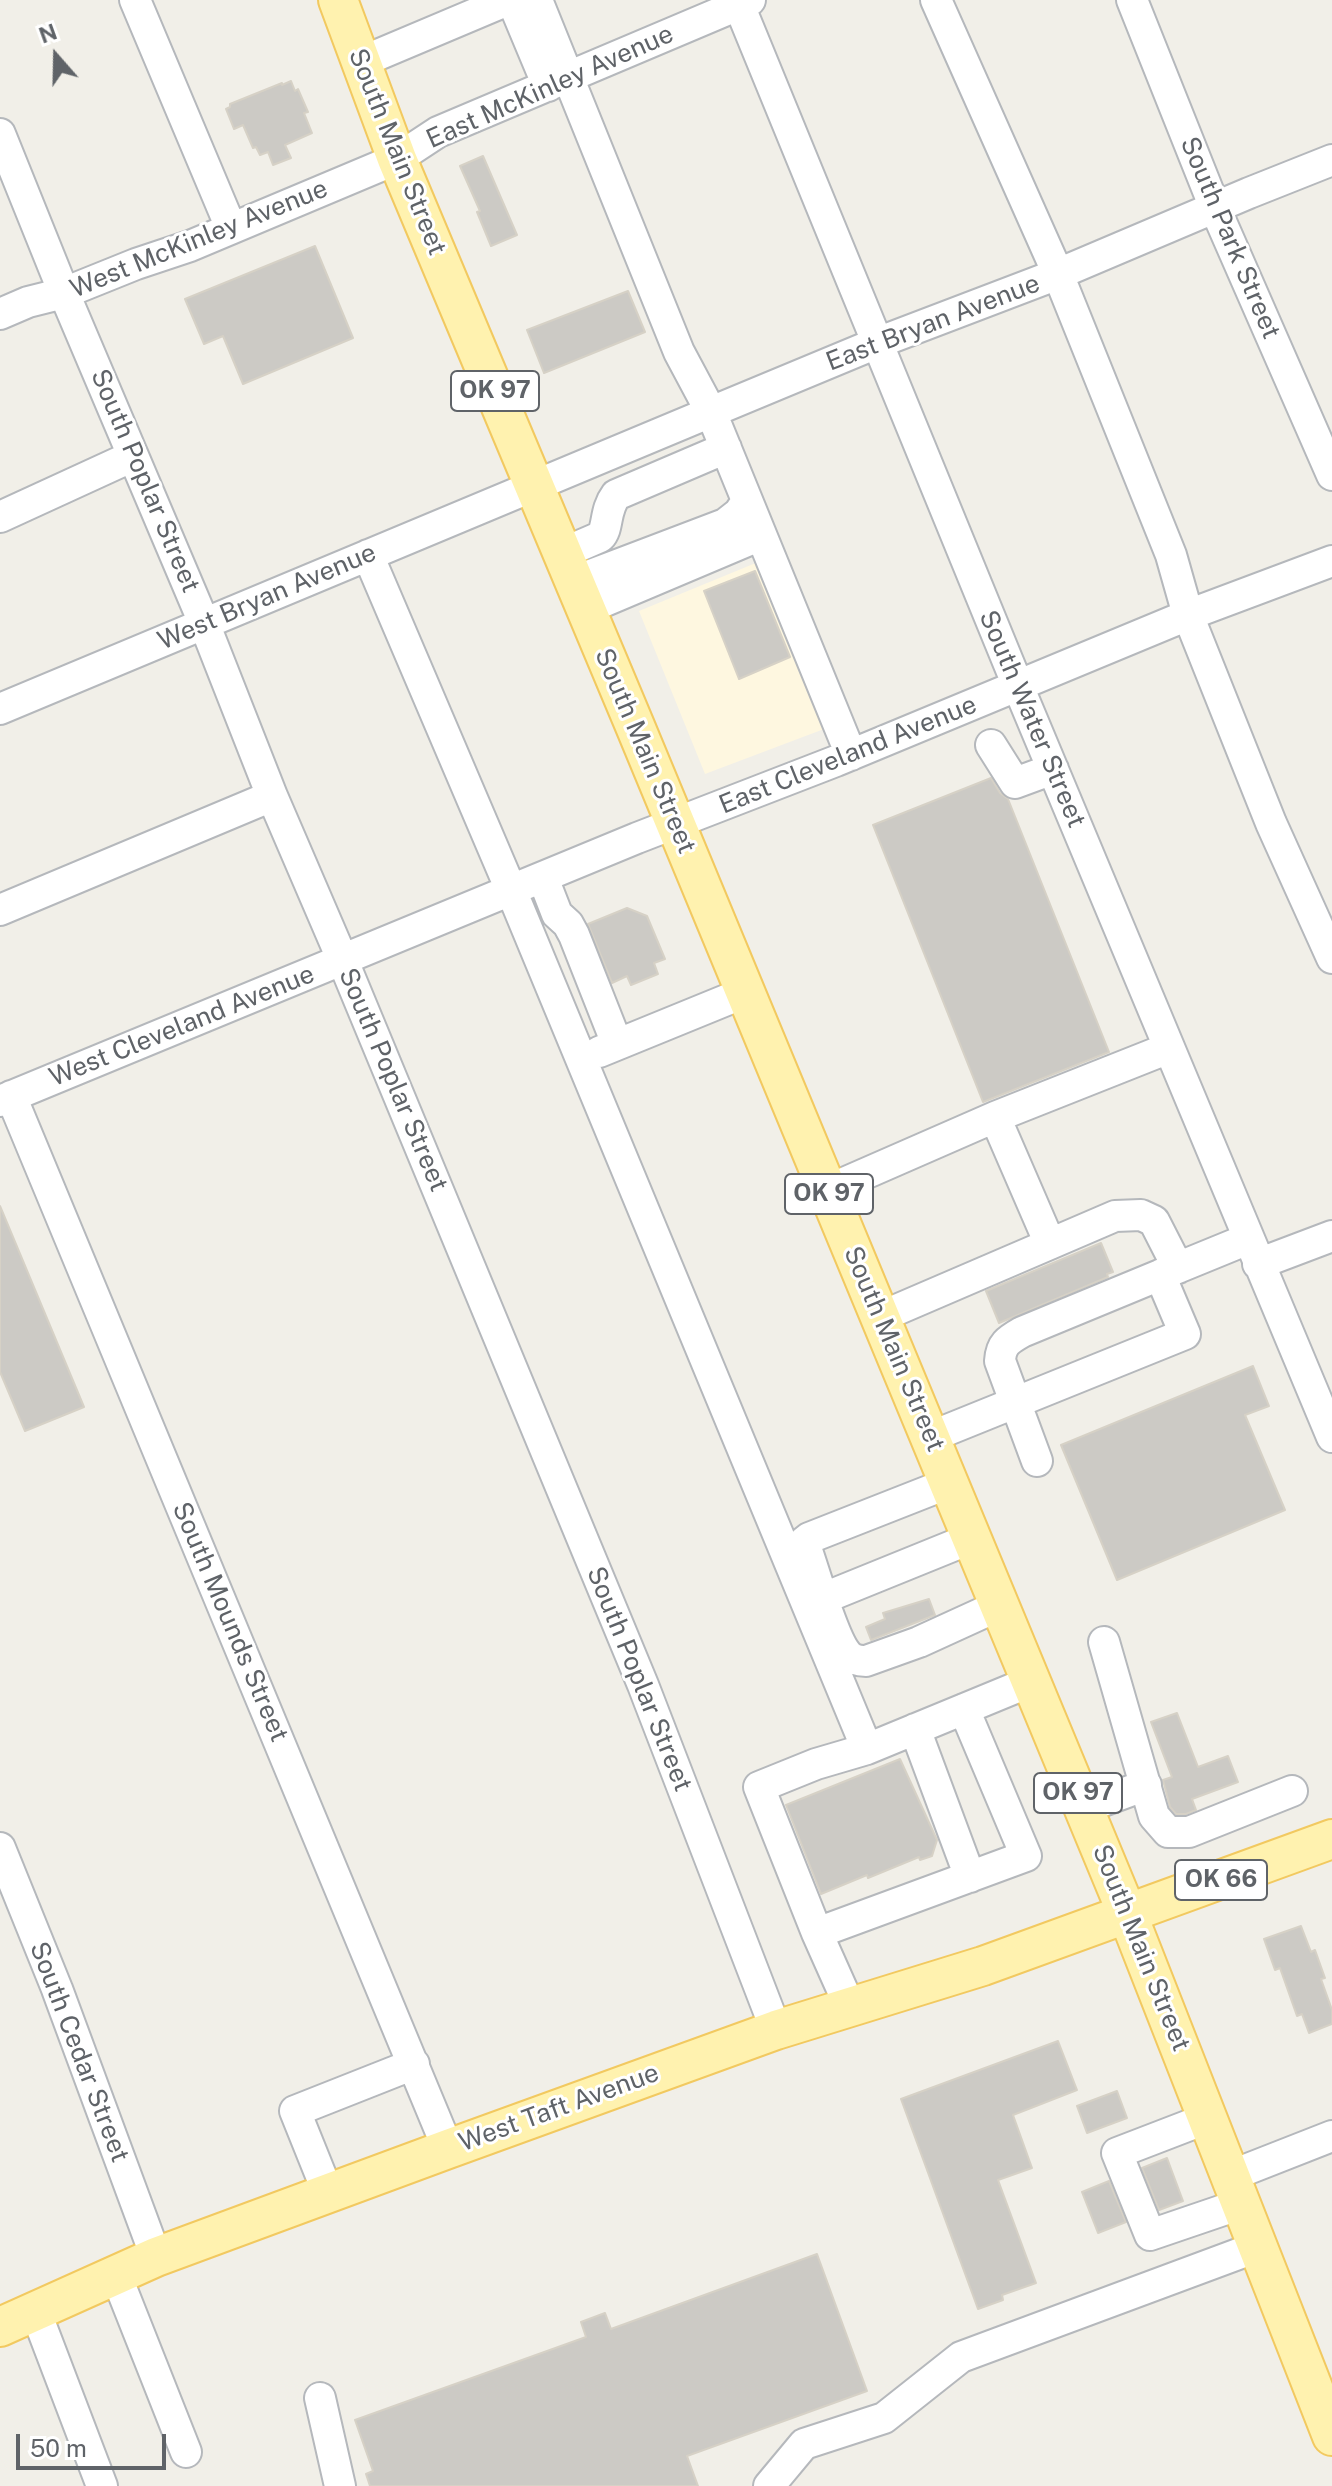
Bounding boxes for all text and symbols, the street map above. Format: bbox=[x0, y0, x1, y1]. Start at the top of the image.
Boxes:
north arrow bbox=[16, 16, 96, 96]
text: N bbox=[35, 18, 60, 49]
street label: East McKinley Avenue bbox=[422, 18, 678, 156]
street label: South Main Street bbox=[341, 44, 453, 260]
street label: South Park Street bbox=[1173, 132, 1287, 344]
street label: West McKinley Avenue bbox=[66, 173, 332, 305]
street label: East Bryan Avenue bbox=[822, 268, 1044, 378]
street label: South Poplar Street bbox=[84, 365, 206, 597]
road number: OK 97 bbox=[451, 371, 539, 411]
street label: West Bryan Avenue bbox=[153, 537, 381, 657]
street label: South Water Street bbox=[972, 606, 1092, 832]
street label: South Main Street bbox=[588, 644, 702, 858]
street label: East Cleveland Avenue bbox=[715, 689, 981, 821]
street label: West Cleveland Avenue bbox=[45, 959, 319, 1093]
street label: South Poplar Street bbox=[332, 964, 454, 1196]
road number: OK 97 bbox=[785, 1174, 873, 1214]
street label: South Main Street bbox=[837, 1242, 951, 1456]
street label: South Mounds Street bbox=[165, 1497, 295, 1747]
street label: South Poplar Street bbox=[580, 1562, 698, 1796]
road number: OK 97 bbox=[1034, 1773, 1122, 1813]
street label: South Main Street bbox=[1085, 1840, 1197, 2056]
road number: OK 66 bbox=[1175, 1860, 1267, 1900]
street label: South Cedar Street bbox=[23, 1937, 135, 2167]
street label: West Taft Avenue bbox=[455, 2057, 663, 2159]
scale bar bbox=[20, 2418, 170, 2468]
text: 50 m bbox=[30, 2434, 87, 2462]

